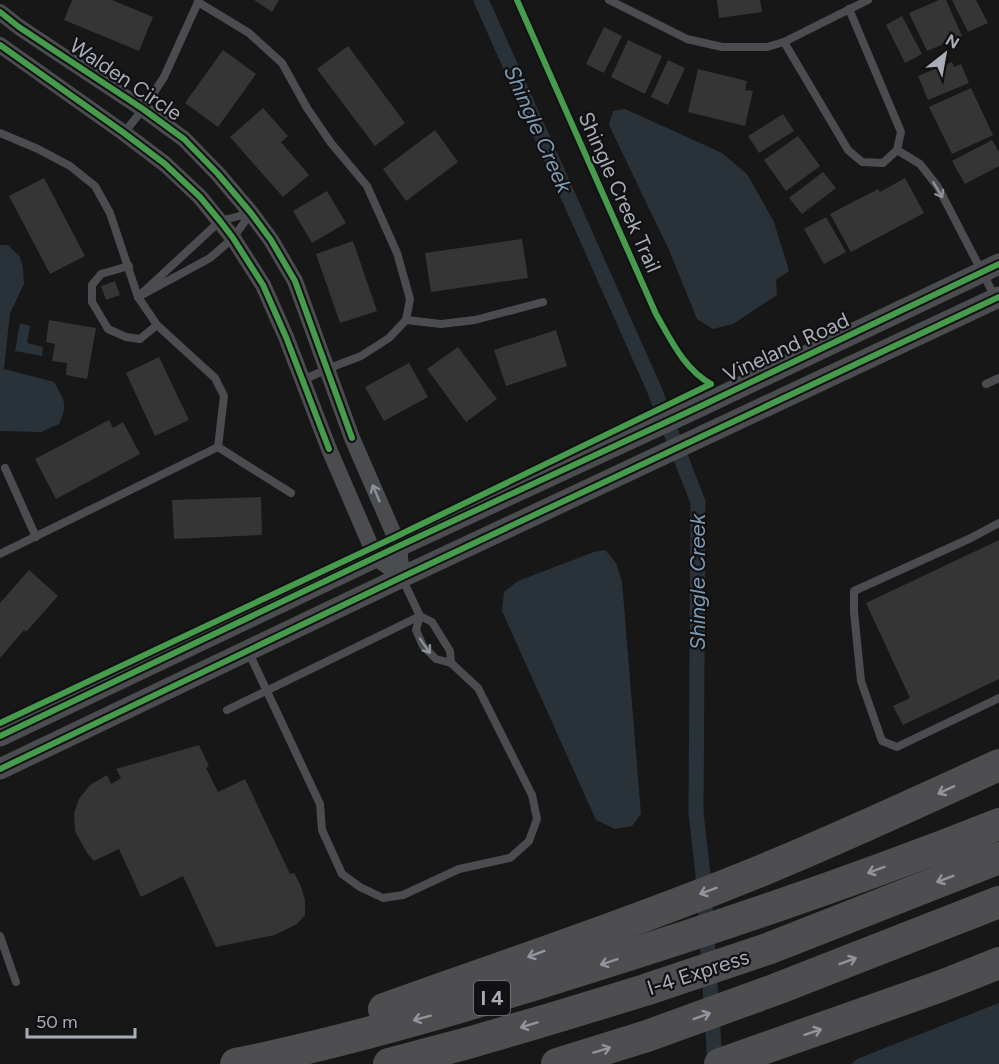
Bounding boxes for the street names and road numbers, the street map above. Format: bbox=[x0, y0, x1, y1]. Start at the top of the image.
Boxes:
street label: Walden Circle bbox=[65, 32, 187, 126]
street label: Shingle Creek Trail bbox=[573, 108, 667, 276]
street label: Vineland Road bbox=[719, 307, 853, 387]
street label: I-4 Express bbox=[644, 944, 752, 1000]
road number: I 4 bbox=[474, 981, 510, 1015]

